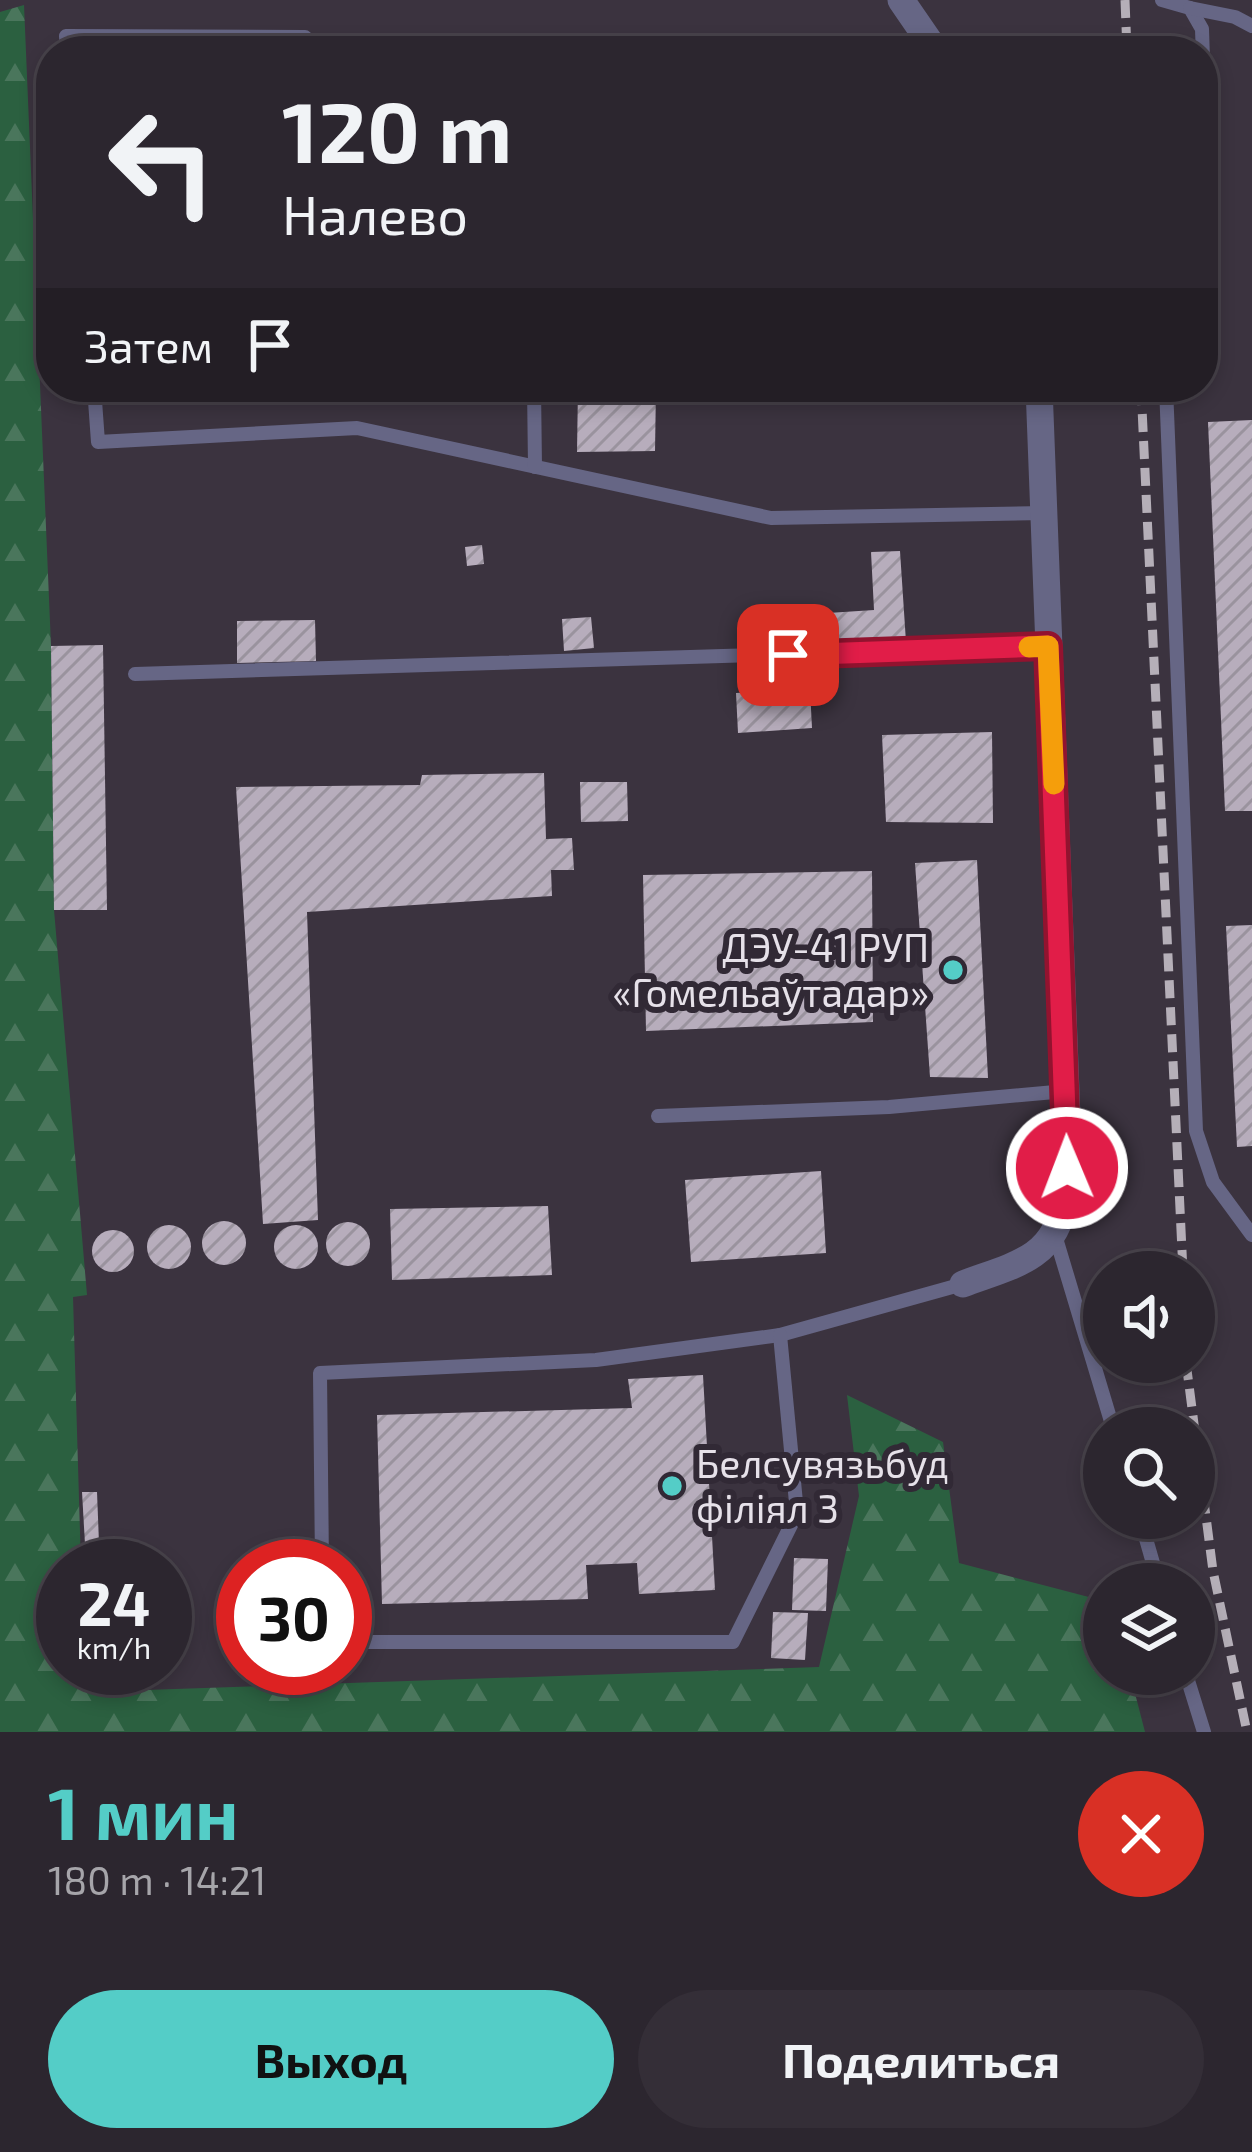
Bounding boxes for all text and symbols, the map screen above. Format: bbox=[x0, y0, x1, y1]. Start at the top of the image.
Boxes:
text: 120 m bbox=[282, 79, 512, 180]
icon: left bbox=[84, 84, 240, 240]
text: Налево bbox=[282, 181, 468, 246]
icon: arrive bbox=[237, 312, 303, 378]
text: Затем bbox=[84, 318, 213, 372]
pin bbox=[737, 604, 839, 706]
icon: arrive bbox=[755, 622, 821, 688]
place label: ДЭУ-41 РУП «Гомельаўтадар» bbox=[613, 923, 929, 1016]
marker: ДЭУ-41 РУП «Гомельаўтадар» bbox=[940, 957, 966, 983]
position arrow bbox=[1004, 1105, 1130, 1231]
map controls bbox=[1083, 1251, 1215, 1695]
button: sound bbox=[1083, 1251, 1215, 1383]
button: search bbox=[1083, 1407, 1215, 1539]
place label: Белсувязьбуд філіял 3 bbox=[696, 1439, 949, 1531]
marker: Белсувязьбуд філіял 3 bbox=[659, 1473, 685, 1499]
speed limit sign: 30 bbox=[216, 1539, 372, 1695]
button: layers bbox=[1083, 1563, 1215, 1695]
text: 24 bbox=[77, 1566, 151, 1638]
text: km/h bbox=[77, 1629, 151, 1665]
text: 1 мин bbox=[48, 1768, 239, 1854]
button: close bbox=[1078, 1771, 1204, 1897]
text: 180 m · 14:21 bbox=[48, 1856, 266, 1903]
button: Выход bbox=[48, 1990, 614, 2128]
button: Поделиться bbox=[638, 1990, 1204, 2128]

